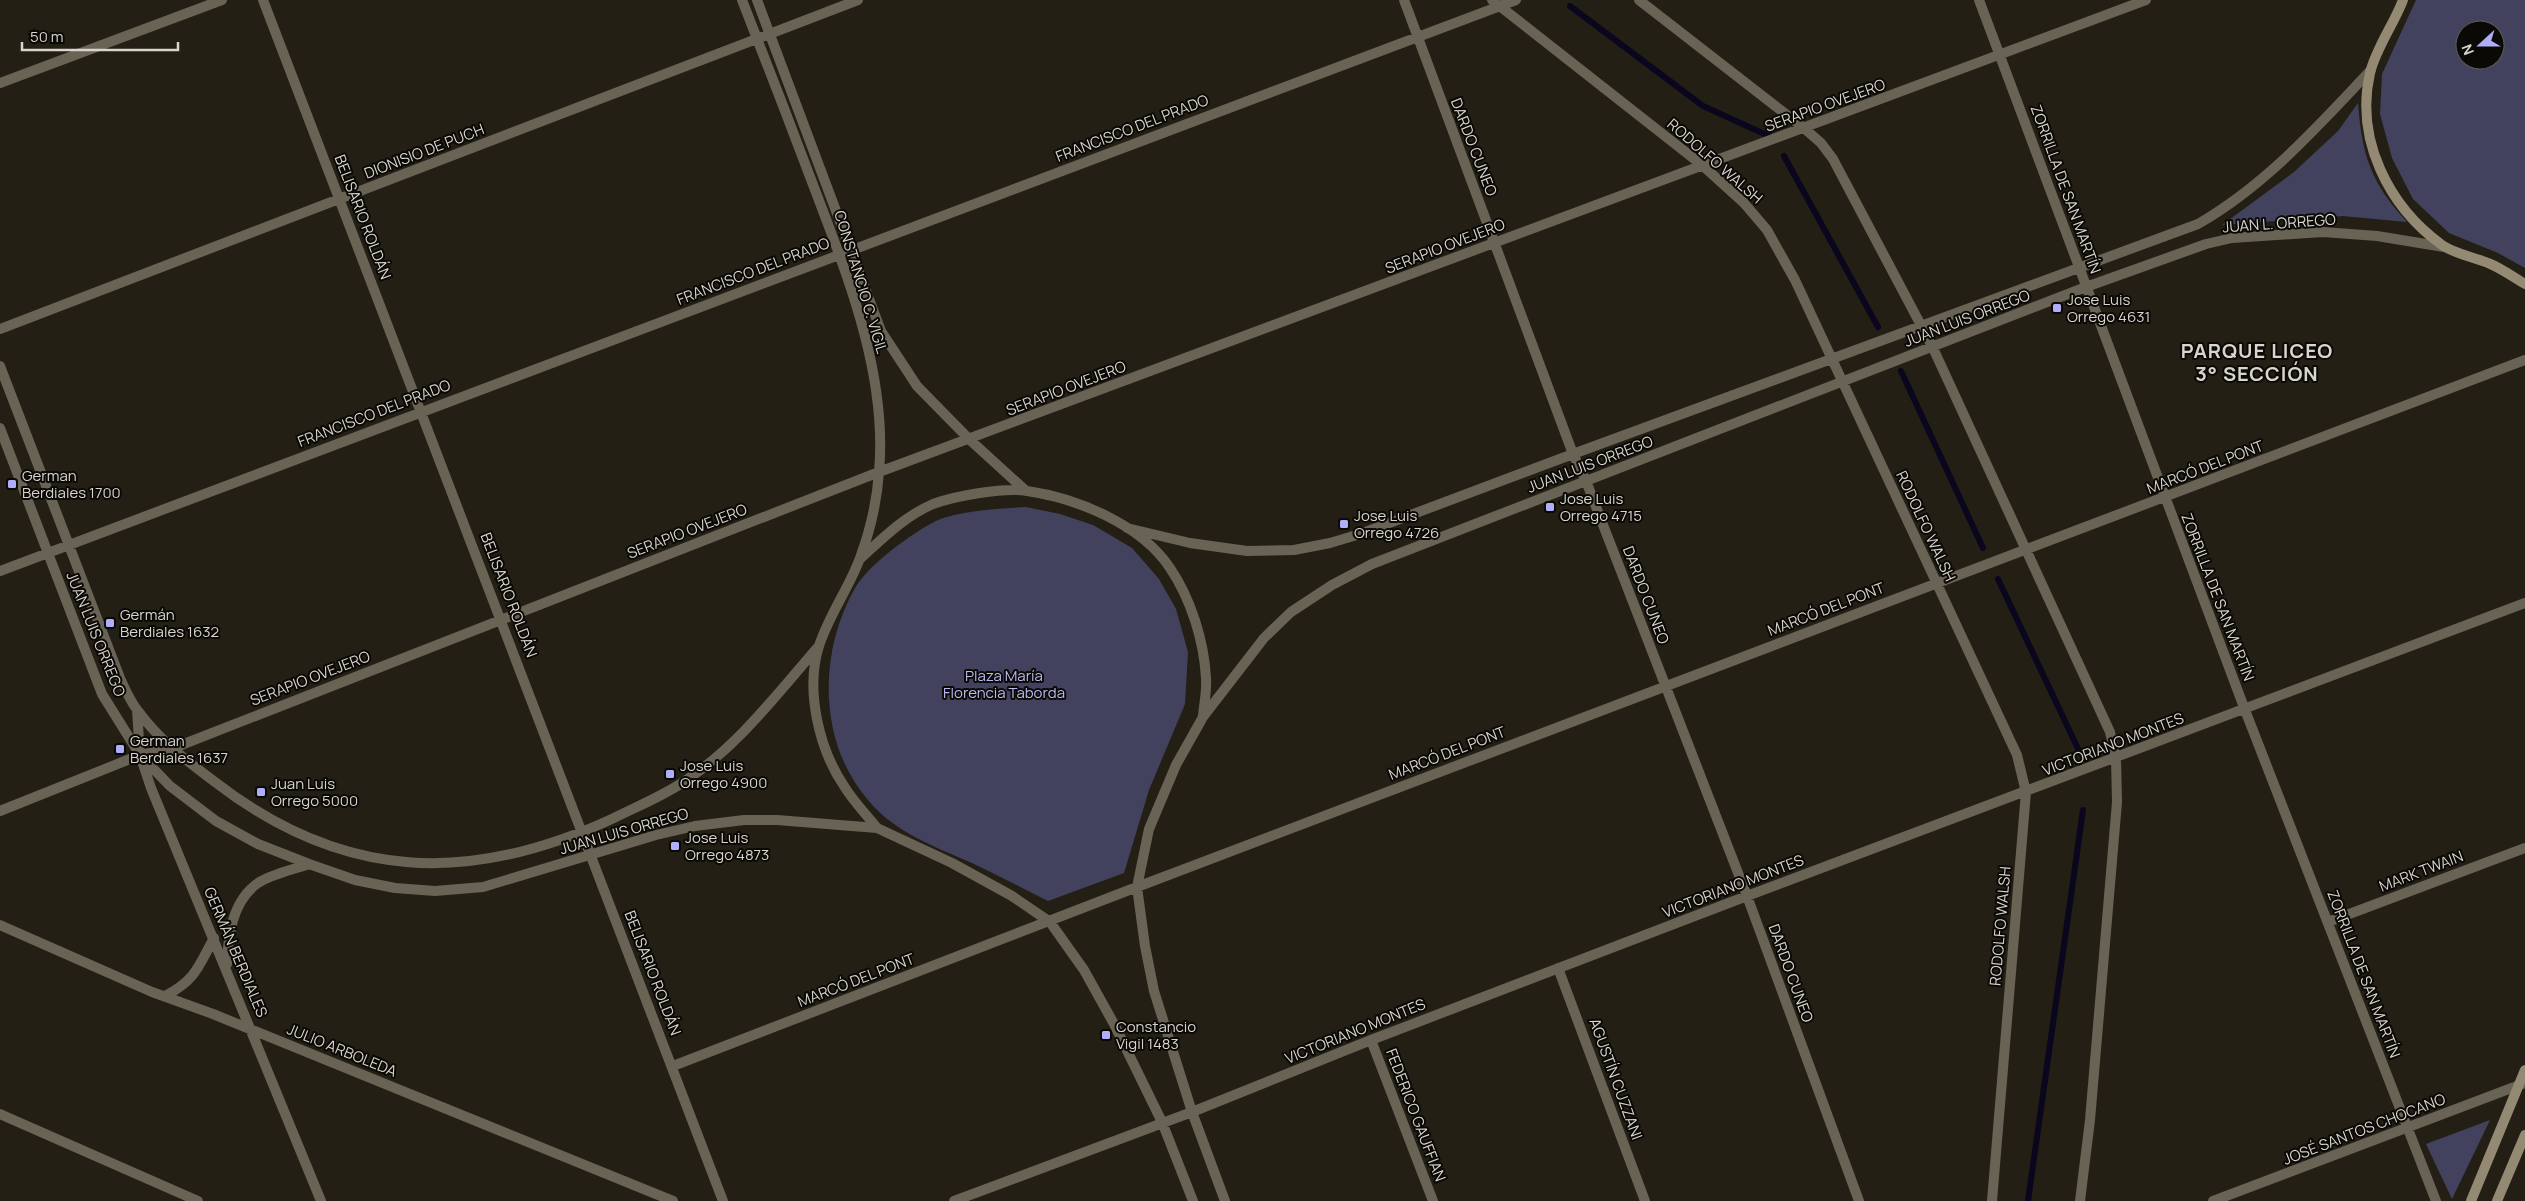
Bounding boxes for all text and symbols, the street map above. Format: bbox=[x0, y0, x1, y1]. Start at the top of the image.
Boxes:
scale bar bbox=[22, 20, 179, 52]
north arrow bbox=[2455, 20, 2505, 70]
text: 50 m bbox=[30, 26, 64, 47]
text: N bbox=[2457, 42, 2478, 58]
street label: SERAPIO OVEJERO bbox=[1762, 73, 1888, 137]
street label: FRANCISCO DEL PRADO bbox=[1052, 89, 1212, 167]
street label: DARDO CUNEO bbox=[1446, 95, 1502, 199]
street label: ZORRILLA DE SAN MARTÍN bbox=[2026, 102, 2106, 276]
street label: RODOLFO WALSH bbox=[1663, 114, 1767, 208]
street label: DIONISIO DE PUCH bbox=[361, 118, 487, 184]
street label: BELISARIO ROLDÁN bbox=[330, 152, 396, 282]
street label: CONSTANCIO C. VIGIL bbox=[829, 208, 893, 356]
street label: JUAN L. ORREGO bbox=[2222, 209, 2337, 237]
street label: SERAPIO OVEJERO bbox=[1382, 213, 1508, 279]
street label: FRANCISCO DEL PRADO bbox=[673, 232, 833, 310]
street label: JUAN LUIS ORREGO bbox=[1901, 284, 2033, 352]
place label: Jose Luis Orrego 4631 bbox=[2067, 289, 2150, 327]
marker: Jose Luis Orrego 4631 bbox=[2051, 302, 2063, 314]
district label: PARQUE LICEO 3° SECCIÓN bbox=[2181, 337, 2333, 387]
street label: SERAPIO OVEJERO bbox=[1003, 355, 1129, 421]
street label: FRANCISCO DEL PRADO bbox=[294, 374, 454, 452]
street label: JUAN LUIS ORREGO bbox=[1524, 430, 1656, 498]
street label: MARCÓ DEL PONT bbox=[2144, 435, 2267, 499]
place label: German Berdiales 1700 bbox=[22, 465, 121, 503]
street label: RODOLFO WALSH bbox=[1891, 467, 1961, 585]
marker: German Berdiales 1700 bbox=[6, 478, 18, 490]
place label: Jose Luis Orrego 4715 bbox=[1560, 488, 1642, 526]
street label: SERAPIO OVEJERO bbox=[624, 498, 750, 564]
marker: Jose Luis Orrego 4715 bbox=[1544, 501, 1556, 513]
place label: Jose Luis Orrego 4726 bbox=[1354, 505, 1439, 543]
street label: ZORRILLA DE SAN MARTÍN bbox=[2176, 510, 2260, 684]
marker: Jose Luis Orrego 4726 bbox=[1338, 518, 1350, 530]
street label: BELISARIO ROLDÁN bbox=[476, 530, 542, 660]
street label: DARDO CUNEO bbox=[1618, 543, 1674, 647]
street label: JUAN LUIS ORREGO bbox=[61, 568, 131, 700]
street label: MARCÓ DEL PONT bbox=[1765, 577, 1888, 641]
place label: Germán Berdiales 1632 bbox=[120, 604, 219, 642]
marker: Germán Berdiales 1632 bbox=[104, 617, 116, 629]
street label: SERAPIO OVEJERO bbox=[247, 645, 373, 711]
park label: Plaza María Florencia Taborda bbox=[943, 665, 1065, 703]
street label: VICTORIANO MONTES bbox=[2039, 707, 2187, 781]
street label: MARCÓ DEL PONT bbox=[1386, 721, 1509, 785]
place label: German Berdiales 1637 bbox=[130, 730, 228, 768]
marker: German Berdiales 1637 bbox=[114, 743, 126, 755]
place label: Jose Luis Orrego 4900 bbox=[680, 755, 767, 793]
marker: Jose Luis Orrego 4900 bbox=[664, 768, 676, 780]
place label: Juan Luis Orrego 5000 bbox=[271, 773, 358, 811]
marker: Juan Luis Orrego 5000 bbox=[255, 786, 267, 798]
street label: JUAN LUIS ORREGO bbox=[557, 803, 691, 859]
place label: Jose Luis Orrego 4873 bbox=[685, 827, 769, 865]
marker: Jose Luis Orrego 4873 bbox=[669, 840, 681, 852]
street label: MARK TWAIN bbox=[2376, 845, 2466, 897]
street label: VICTORIANO MONTES bbox=[1659, 849, 1807, 923]
street label: RODOLFO WALSH bbox=[1984, 865, 2016, 987]
street label: GERMÁN BERDIALES bbox=[199, 884, 273, 1020]
street label: ZORRILLA DE SAN MARTÍN bbox=[2322, 887, 2406, 1061]
street label: BELISARIO ROLDÁN bbox=[620, 908, 686, 1038]
street label: DARDO CUNEO bbox=[1763, 921, 1819, 1025]
street label: MARCÓ DEL PONT bbox=[795, 948, 918, 1012]
street label: VICTORIANO MONTES bbox=[1282, 993, 1428, 1069]
street label: AGUSTÍN CUZZANI bbox=[1584, 1015, 1648, 1143]
place label: Constancio Vigil 1483 bbox=[1116, 1016, 1196, 1054]
street label: JULIO ARBOLEDA bbox=[284, 1018, 401, 1082]
marker: Constancio Vigil 1483 bbox=[1100, 1029, 1112, 1041]
street label: FEDERICO GAUFFIAN bbox=[1381, 1046, 1451, 1184]
street label: JOSÉ SANTOS CHOCANO bbox=[2280, 1088, 2448, 1170]

